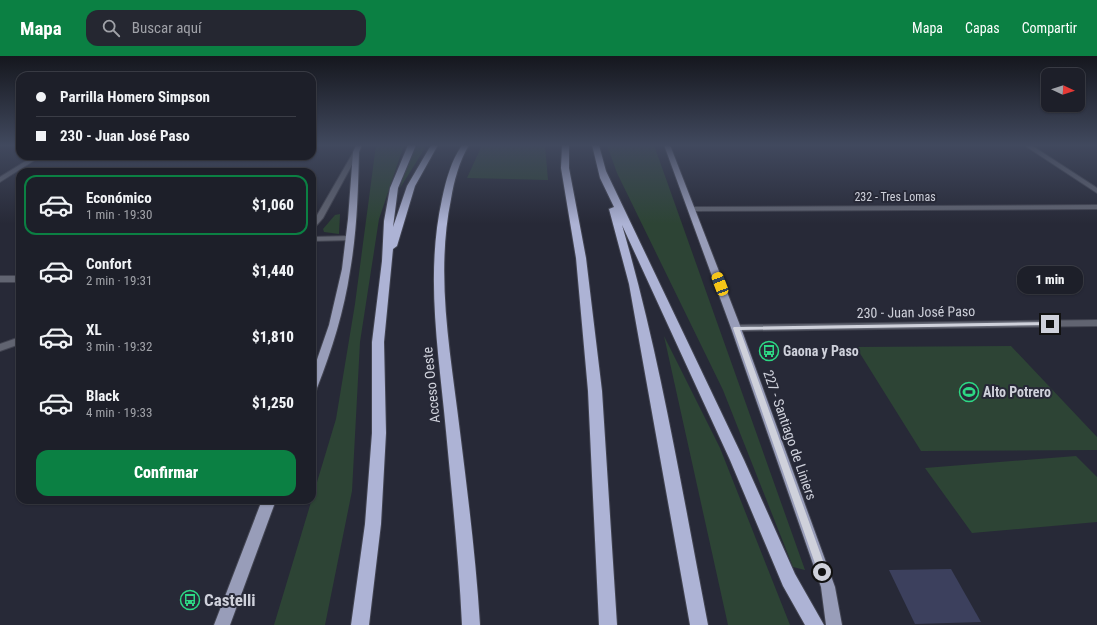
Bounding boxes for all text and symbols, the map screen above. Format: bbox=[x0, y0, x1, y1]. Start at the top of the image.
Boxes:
search box bbox=[86, 10, 366, 46]
text: Mapa bbox=[20, 17, 62, 40]
icon: search bbox=[100, 17, 122, 39]
text: Buscar aquí bbox=[132, 19, 202, 37]
text: Mapa bbox=[912, 20, 943, 36]
text: Capas bbox=[965, 20, 1000, 36]
text: Compartir bbox=[1022, 20, 1077, 36]
north arrow bbox=[1041, 68, 1085, 112]
map controls bbox=[1041, 68, 1085, 112]
text: Parrilla Homero Simpson bbox=[60, 88, 210, 106]
text: 230 - Juan José Paso bbox=[60, 127, 190, 145]
icon: car bbox=[38, 187, 74, 223]
text: Económico bbox=[86, 189, 152, 207]
street label: 232 - Tres Lomas bbox=[854, 190, 936, 204]
text: $1,060 bbox=[252, 196, 294, 214]
text: 1 min · 19:30 bbox=[86, 207, 152, 222]
icon: car bbox=[38, 253, 74, 289]
text: Confort bbox=[86, 255, 132, 273]
text: $1,440 bbox=[252, 262, 294, 280]
callout: 1 min bbox=[1017, 266, 1083, 294]
car bbox=[710, 271, 730, 297]
text: 1 min bbox=[1036, 272, 1064, 287]
text: 2 min · 19:31 bbox=[86, 273, 152, 288]
street label: 230 - Juan José Paso bbox=[857, 303, 975, 321]
route end bbox=[1041, 315, 1059, 333]
icon: car bbox=[38, 319, 74, 355]
text: XL bbox=[86, 321, 102, 339]
text: $1,810 bbox=[252, 328, 294, 346]
text: 3 min · 19:32 bbox=[86, 339, 152, 354]
bus stop icon: Gaona y Paso bbox=[758, 340, 780, 362]
place label: Gaona y Paso bbox=[783, 343, 859, 359]
street label: Acceso Oeste bbox=[419, 346, 443, 424]
street label: 227 - Santiago de Liniers bbox=[760, 368, 820, 502]
sports icon: Alto Potrero bbox=[958, 381, 980, 403]
place label: Alto Potrero bbox=[983, 384, 1051, 400]
icon: car bbox=[38, 385, 74, 421]
text: Black bbox=[86, 387, 119, 405]
text: $1,250 bbox=[252, 394, 294, 412]
text: 4 min · 19:33 bbox=[86, 405, 152, 420]
button: Confirmar bbox=[36, 450, 296, 496]
route start bbox=[813, 563, 831, 581]
bus stop icon: Castelli bbox=[179, 589, 201, 611]
place label: Castelli bbox=[204, 590, 256, 610]

